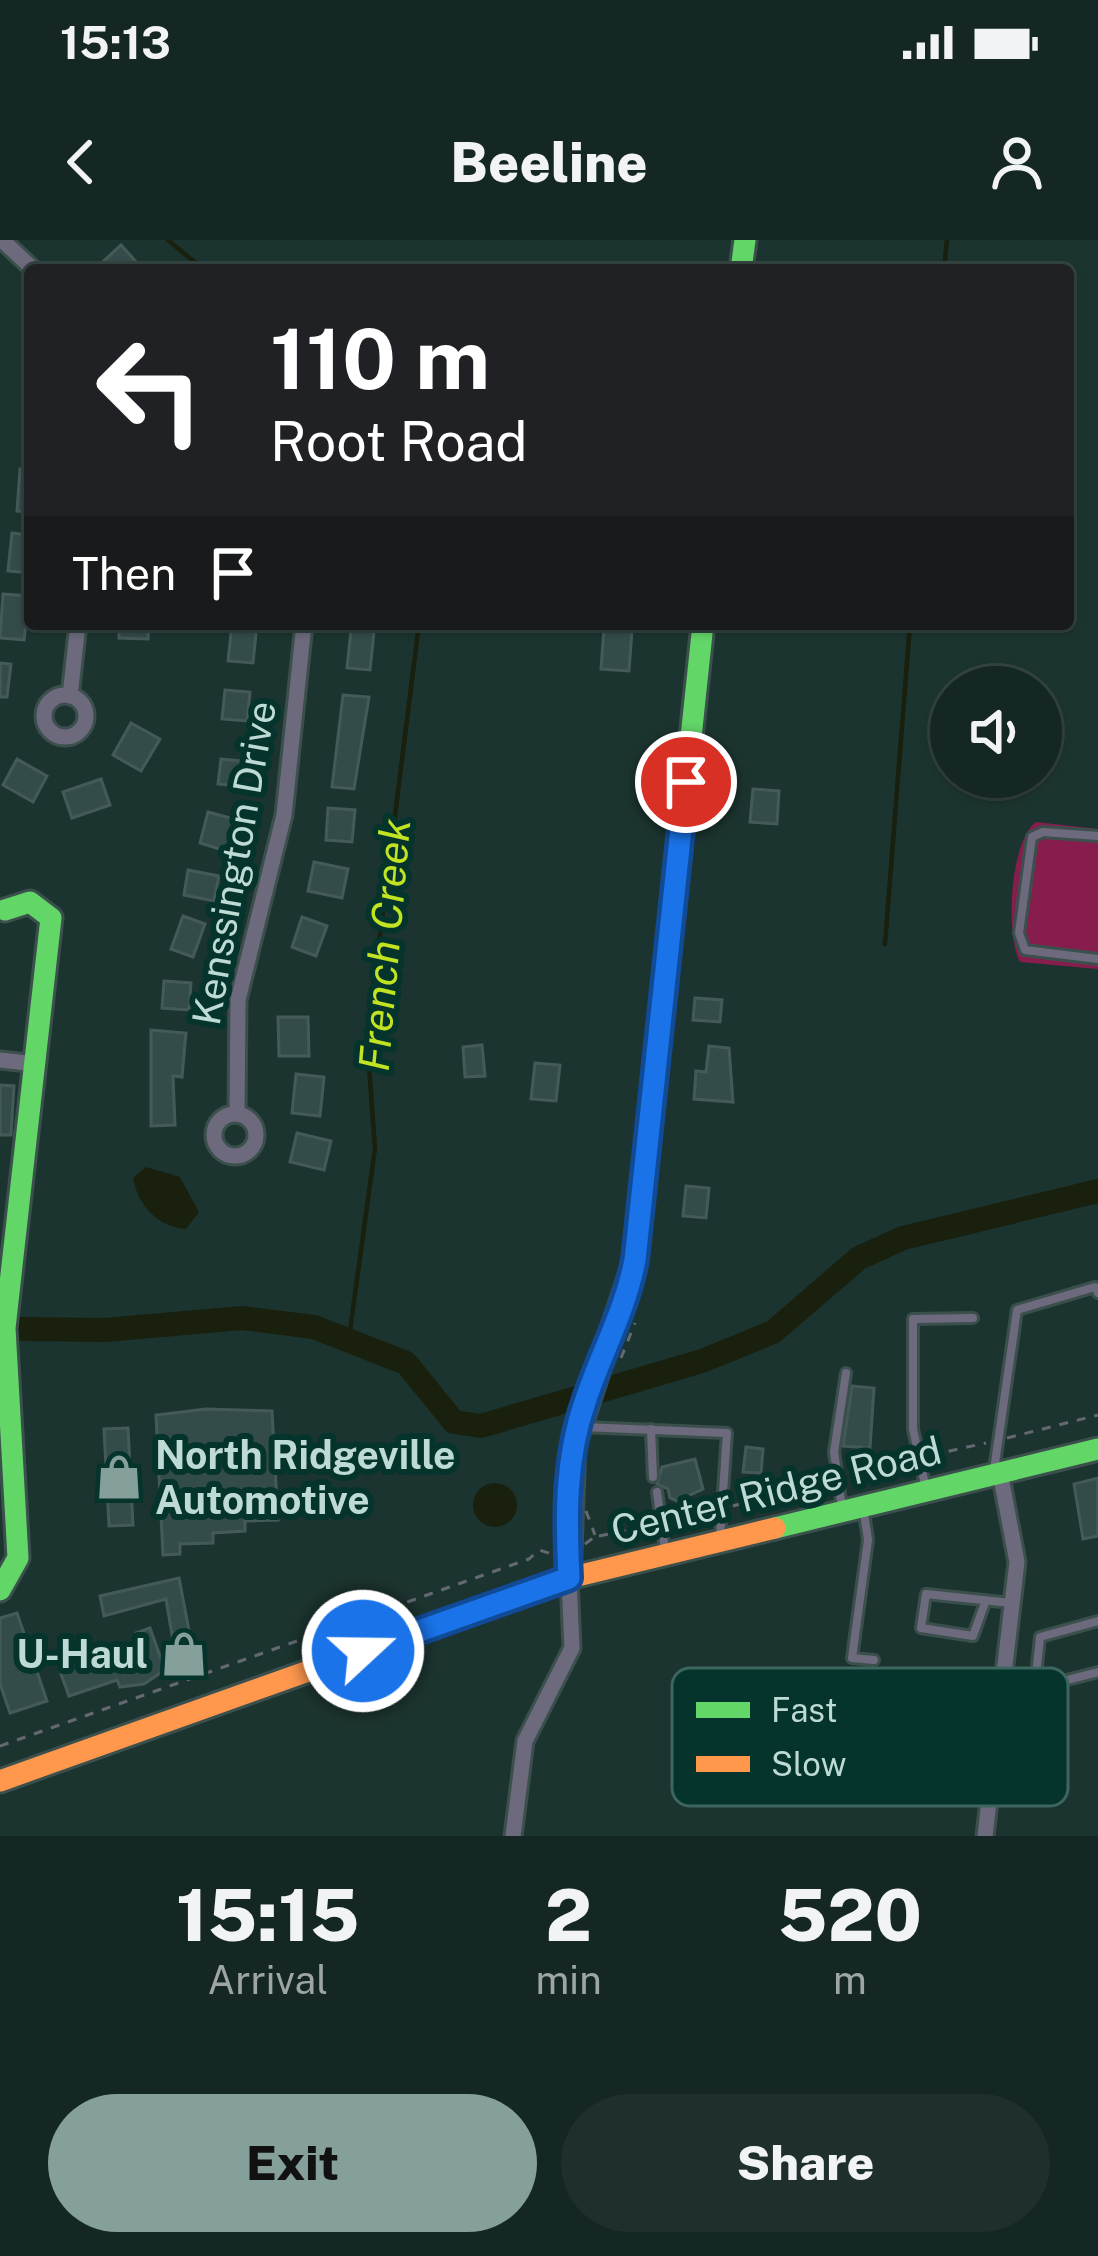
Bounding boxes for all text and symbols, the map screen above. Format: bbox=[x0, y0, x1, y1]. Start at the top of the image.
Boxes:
text: 15:13 bbox=[60, 16, 171, 69]
icon: back bbox=[48, 129, 114, 195]
icon: person bbox=[984, 129, 1050, 195]
text: Beeline bbox=[450, 131, 648, 194]
text: 110 m bbox=[270, 309, 490, 408]
icon: left bbox=[72, 312, 228, 468]
text: Root Road bbox=[270, 410, 527, 473]
icon: arrive bbox=[200, 540, 266, 606]
text: Then bbox=[72, 547, 176, 600]
map controls bbox=[930, 666, 1062, 798]
button: sound bbox=[930, 666, 1062, 798]
street label: Kenssington Drive bbox=[183, 697, 285, 1029]
pin bbox=[635, 731, 737, 833]
icon: arrive bbox=[653, 749, 719, 815]
water label: French Creek bbox=[349, 816, 419, 1073]
street label: Center Ridge Road bbox=[606, 1427, 946, 1553]
place label: North Ridgeville Automotive bbox=[155, 1432, 456, 1523]
shop icon: North Ridgeville Automotive bbox=[94, 1452, 144, 1502]
position arrow bbox=[300, 1588, 426, 1714]
shop icon: U-Haul bbox=[159, 1629, 209, 1679]
place label: U-Haul bbox=[16, 1631, 148, 1677]
legend bbox=[672, 1668, 1068, 1806]
text: Fast bbox=[771, 1691, 838, 1729]
text: Slow bbox=[771, 1745, 846, 1783]
text: 15:15 bbox=[176, 1873, 359, 1957]
text: 2 bbox=[545, 1873, 592, 1957]
text: 520 bbox=[778, 1873, 922, 1957]
text: Arrival bbox=[208, 1957, 328, 2003]
text: min bbox=[536, 1957, 602, 2003]
text: m bbox=[833, 1957, 867, 2003]
button: Exit bbox=[48, 2094, 537, 2232]
button: Share bbox=[561, 2094, 1050, 2232]

